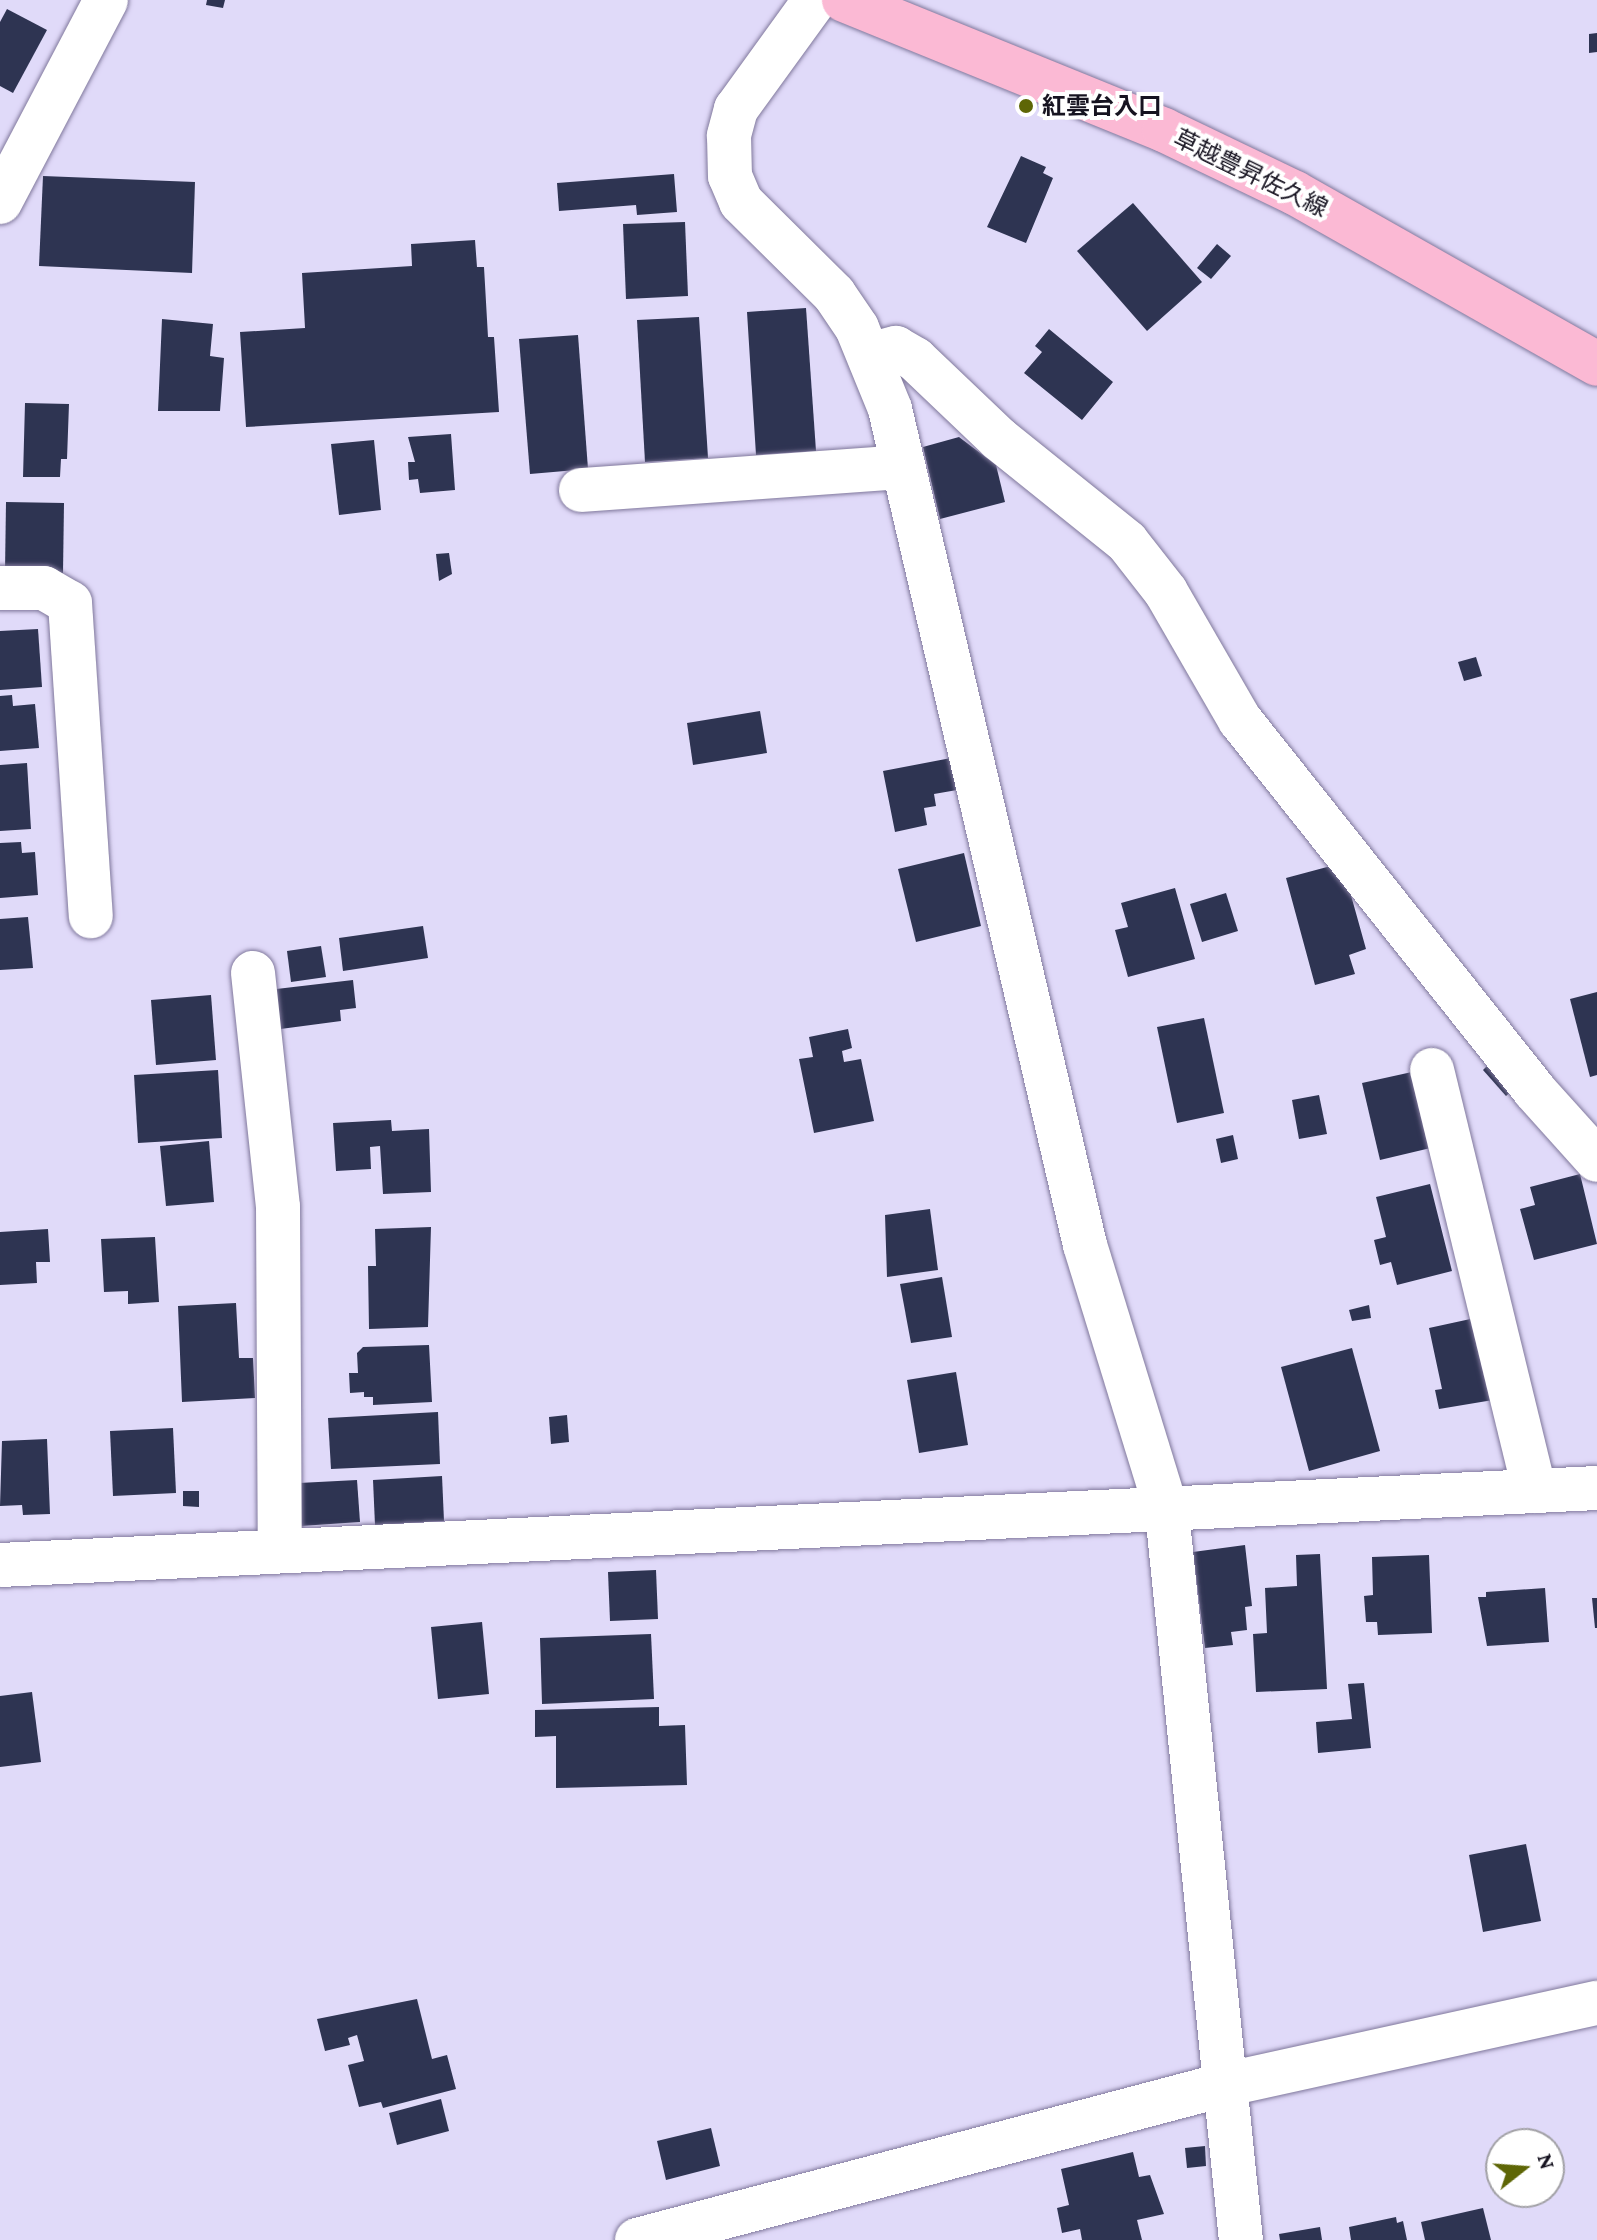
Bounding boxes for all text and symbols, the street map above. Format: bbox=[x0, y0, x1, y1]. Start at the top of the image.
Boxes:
place label: 紅雲台入口 bbox=[1042, 92, 1162, 120]
marker: 紅雲台入口 bbox=[1017, 97, 1035, 115]
street label: 草越豊昇佐久線 bbox=[1169, 123, 1333, 223]
north arrow bbox=[1485, 2128, 1565, 2208]
text: N bbox=[1532, 2151, 1561, 2172]

